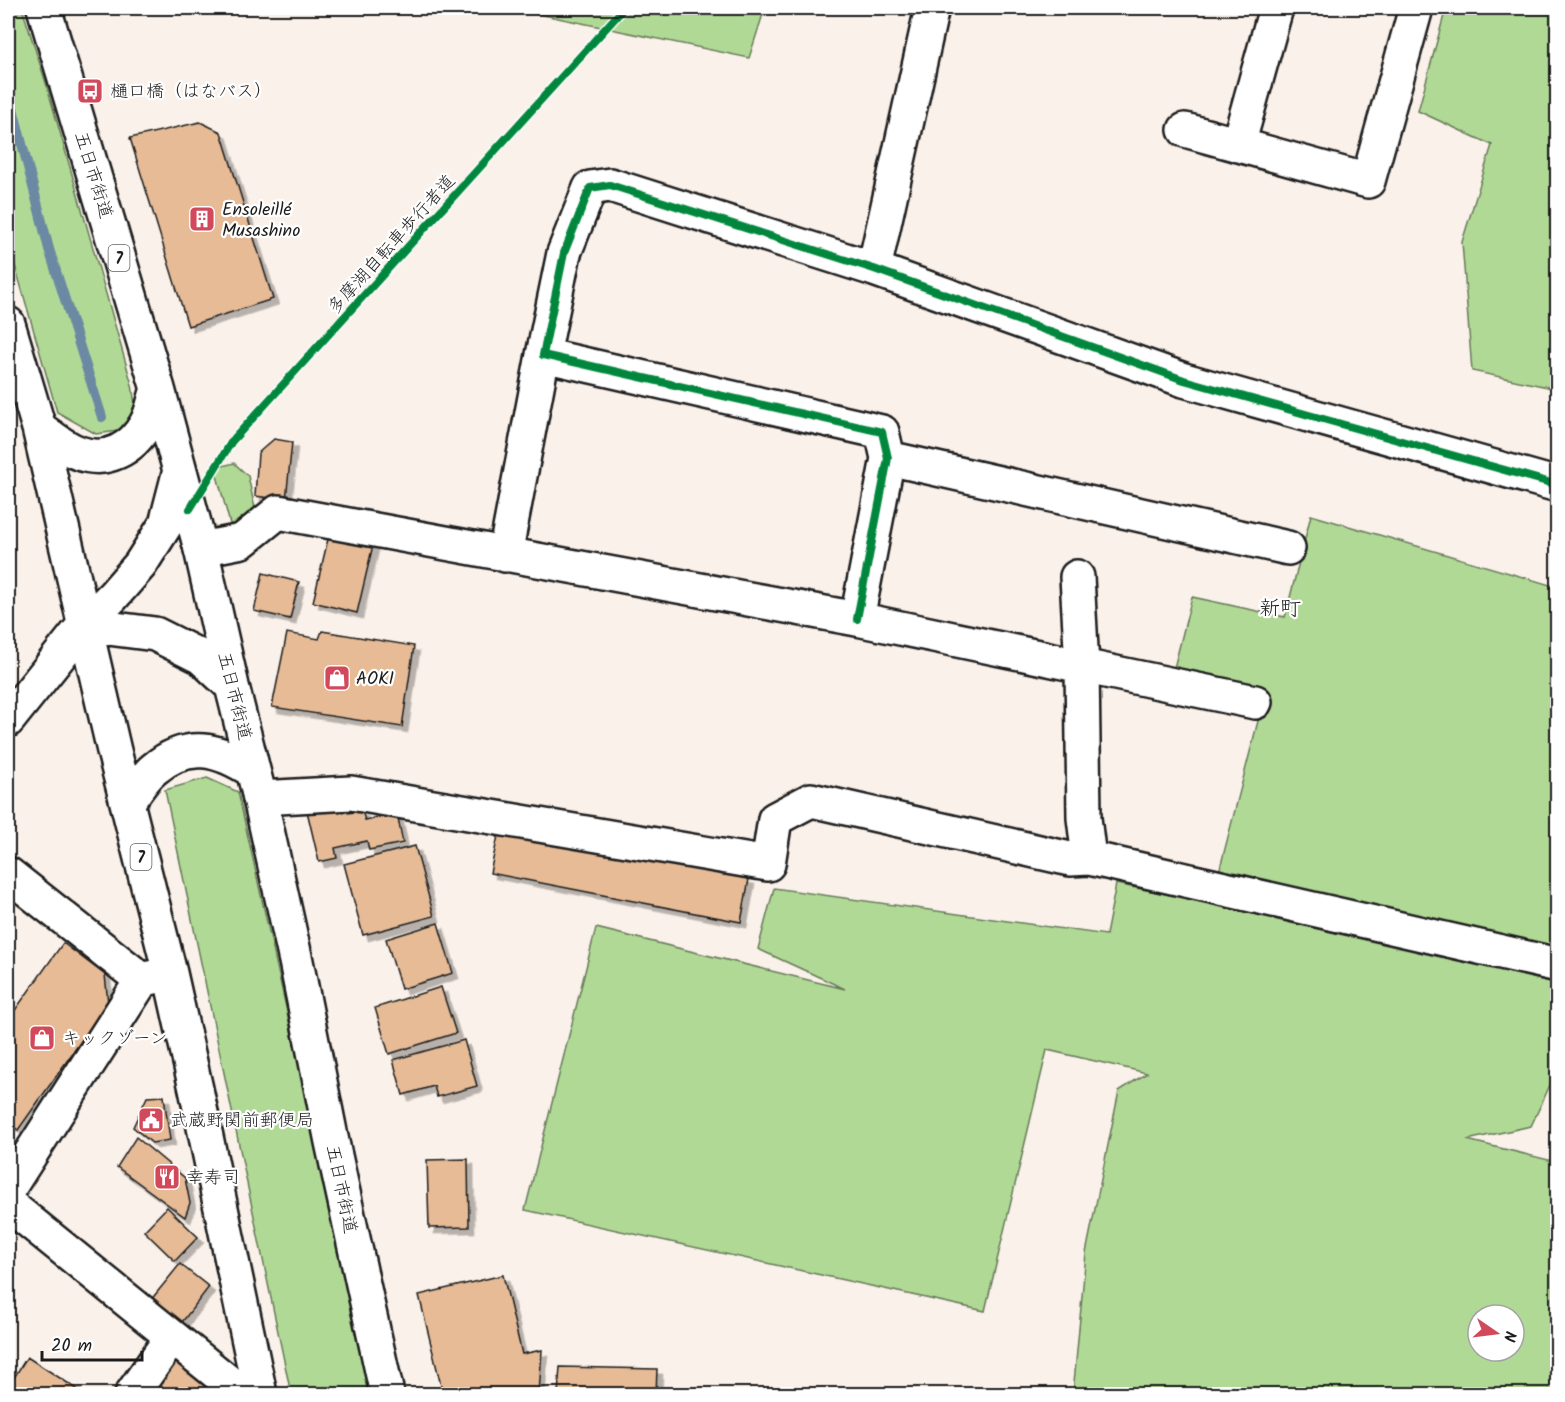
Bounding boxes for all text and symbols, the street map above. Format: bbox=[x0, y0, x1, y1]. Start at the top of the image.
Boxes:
bus stop icon: 樋口橋（はなバス） bbox=[75, 76, 105, 106]
place label: 樋口橋（はなバス） bbox=[110, 78, 272, 107]
street label: 五日市街道 bbox=[66, 128, 120, 223]
street label: 多摩湖自転車歩行者道 bbox=[321, 168, 463, 322]
place label: Ensoleillé Musashino bbox=[222, 196, 300, 246]
building icon: Ensoleillé Musashino bbox=[187, 204, 217, 234]
road number: 7 bbox=[108, 245, 130, 271]
district label: 新町 bbox=[1259, 593, 1301, 626]
street label: 五日市街道 bbox=[209, 649, 259, 744]
shop icon: AOKI bbox=[322, 663, 352, 693]
place label: AOKI bbox=[356, 665, 394, 694]
road number: 7 bbox=[130, 844, 152, 870]
shop icon: キックゾーン bbox=[27, 1023, 57, 1053]
place label: キックゾーン bbox=[62, 1025, 167, 1054]
public building icon: 武蔵野関前郵便局 bbox=[136, 1105, 166, 1135]
place label: 武蔵野関前郵便局 bbox=[170, 1107, 314, 1136]
street label: 五日市街道 bbox=[317, 1142, 364, 1236]
restaurant icon: 幸寿司 bbox=[152, 1162, 182, 1192]
place label: 幸寿司 bbox=[186, 1164, 240, 1193]
north arrow bbox=[1466, 1303, 1526, 1363]
scale bar bbox=[42, 1324, 142, 1362]
text: N bbox=[1496, 1328, 1522, 1344]
text: 20 m bbox=[51, 1332, 92, 1361]

